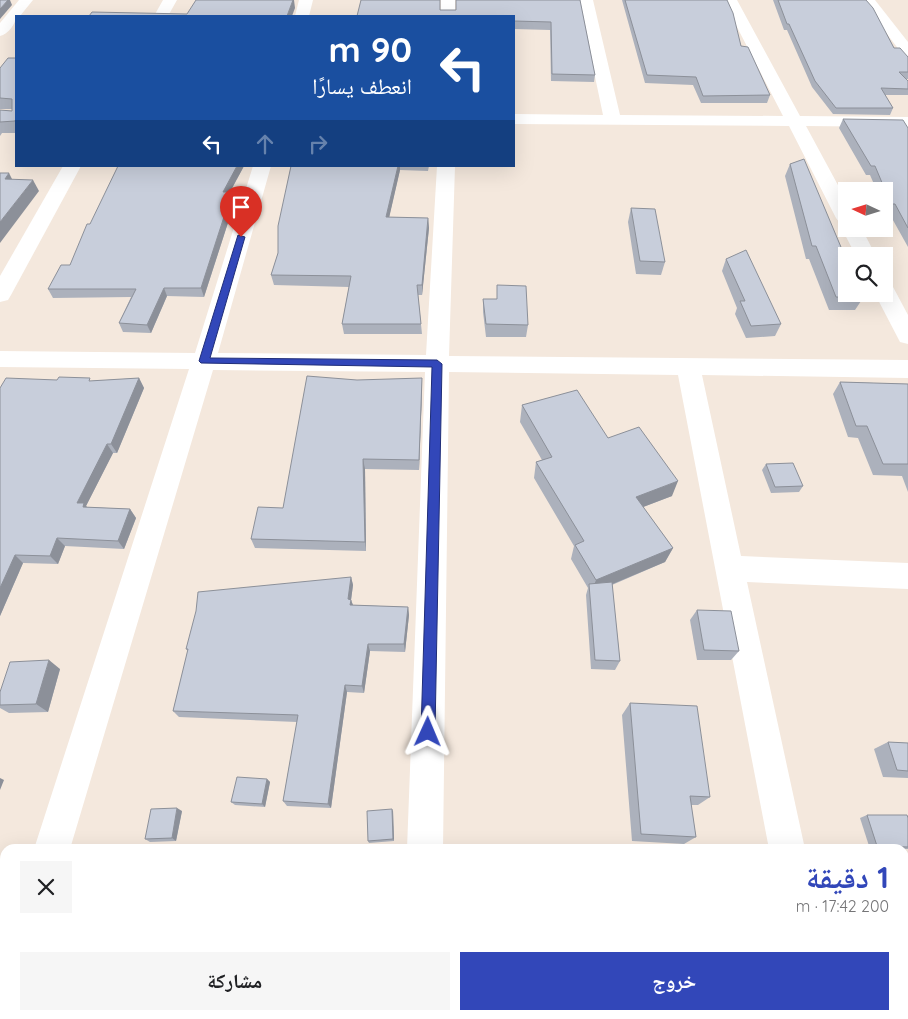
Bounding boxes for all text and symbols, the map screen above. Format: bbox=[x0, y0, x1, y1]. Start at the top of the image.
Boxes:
text: 90 m bbox=[329, 27, 412, 71]
icon: left bbox=[430, 35, 495, 100]
text: انعطف يسارًا bbox=[312, 72, 412, 100]
icon: left bbox=[198, 130, 226, 158]
icon: ahead bbox=[251, 130, 279, 158]
icon: right bbox=[304, 130, 332, 158]
north arrow bbox=[838, 182, 892, 238]
map controls bbox=[838, 182, 893, 302]
pin bbox=[220, 186, 262, 237]
icon: arrive bbox=[227, 193, 255, 221]
button: search bbox=[838, 247, 893, 302]
position arrow bbox=[401, 705, 453, 757]
text: 1 دقيقة bbox=[806, 858, 889, 896]
button: close bbox=[20, 861, 72, 913]
text: 200 m · 17:42 bbox=[796, 896, 889, 916]
button: مشاركة bbox=[20, 952, 450, 1010]
button: خروج bbox=[460, 952, 889, 1010]

